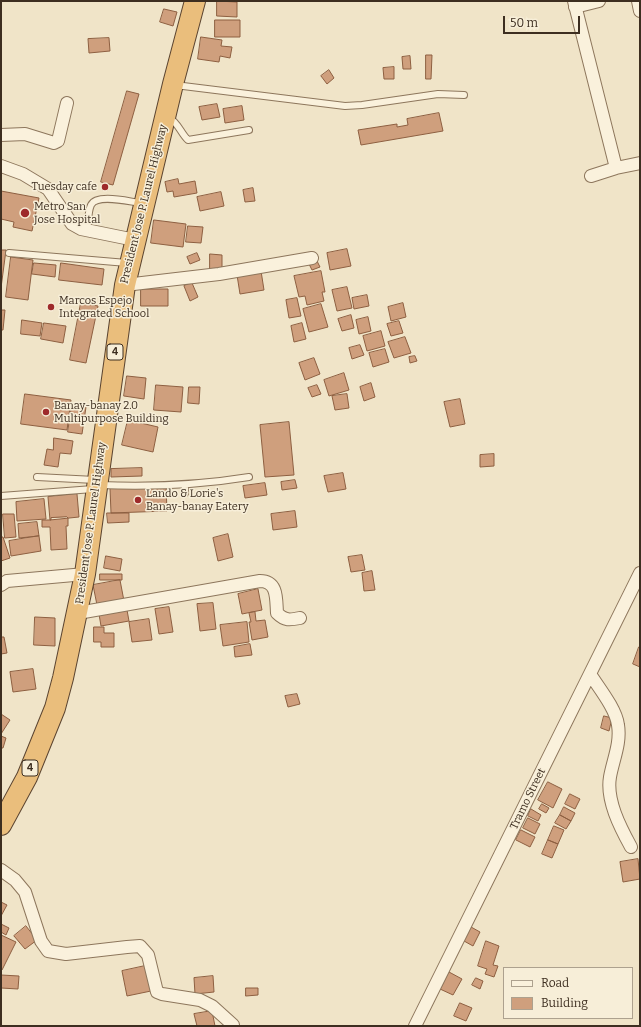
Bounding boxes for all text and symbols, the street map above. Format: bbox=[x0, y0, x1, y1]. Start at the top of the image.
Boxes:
scale bar bbox=[505, 8, 582, 34]
text: 50 m bbox=[510, 16, 538, 30]
street label: President Jose P. Laurel Highway bbox=[118, 123, 170, 285]
place label: Tuesday cafe bbox=[31, 180, 97, 194]
marker: Tuesday cafe bbox=[100, 182, 110, 192]
place label: Metro San Jose Hospital bbox=[34, 200, 100, 226]
marker: Metro San Jose Hospital bbox=[19, 207, 31, 219]
place label: Marcos Espejo Integrated School bbox=[59, 294, 149, 320]
marker: Marcos Espejo Integrated School bbox=[46, 302, 56, 312]
road number: 4 bbox=[107, 344, 123, 360]
place label: Banay-banay 2.0 Multipurpose Building bbox=[54, 399, 169, 425]
marker: Banay-banay 2.0 Multipurpose Building bbox=[41, 407, 51, 417]
street label: President Jose P. Laurel Highway bbox=[73, 441, 109, 605]
place label: Lando & Lorie's Banay-banay Eatery bbox=[146, 487, 249, 513]
marker: Lando & Lorie's Banay-banay Eatery bbox=[133, 495, 143, 505]
road number: 4 bbox=[22, 760, 38, 776]
street label: Tramo Street bbox=[507, 766, 549, 832]
legend bbox=[503, 967, 633, 1019]
text: Road bbox=[541, 976, 569, 990]
text: Building bbox=[541, 996, 588, 1010]

